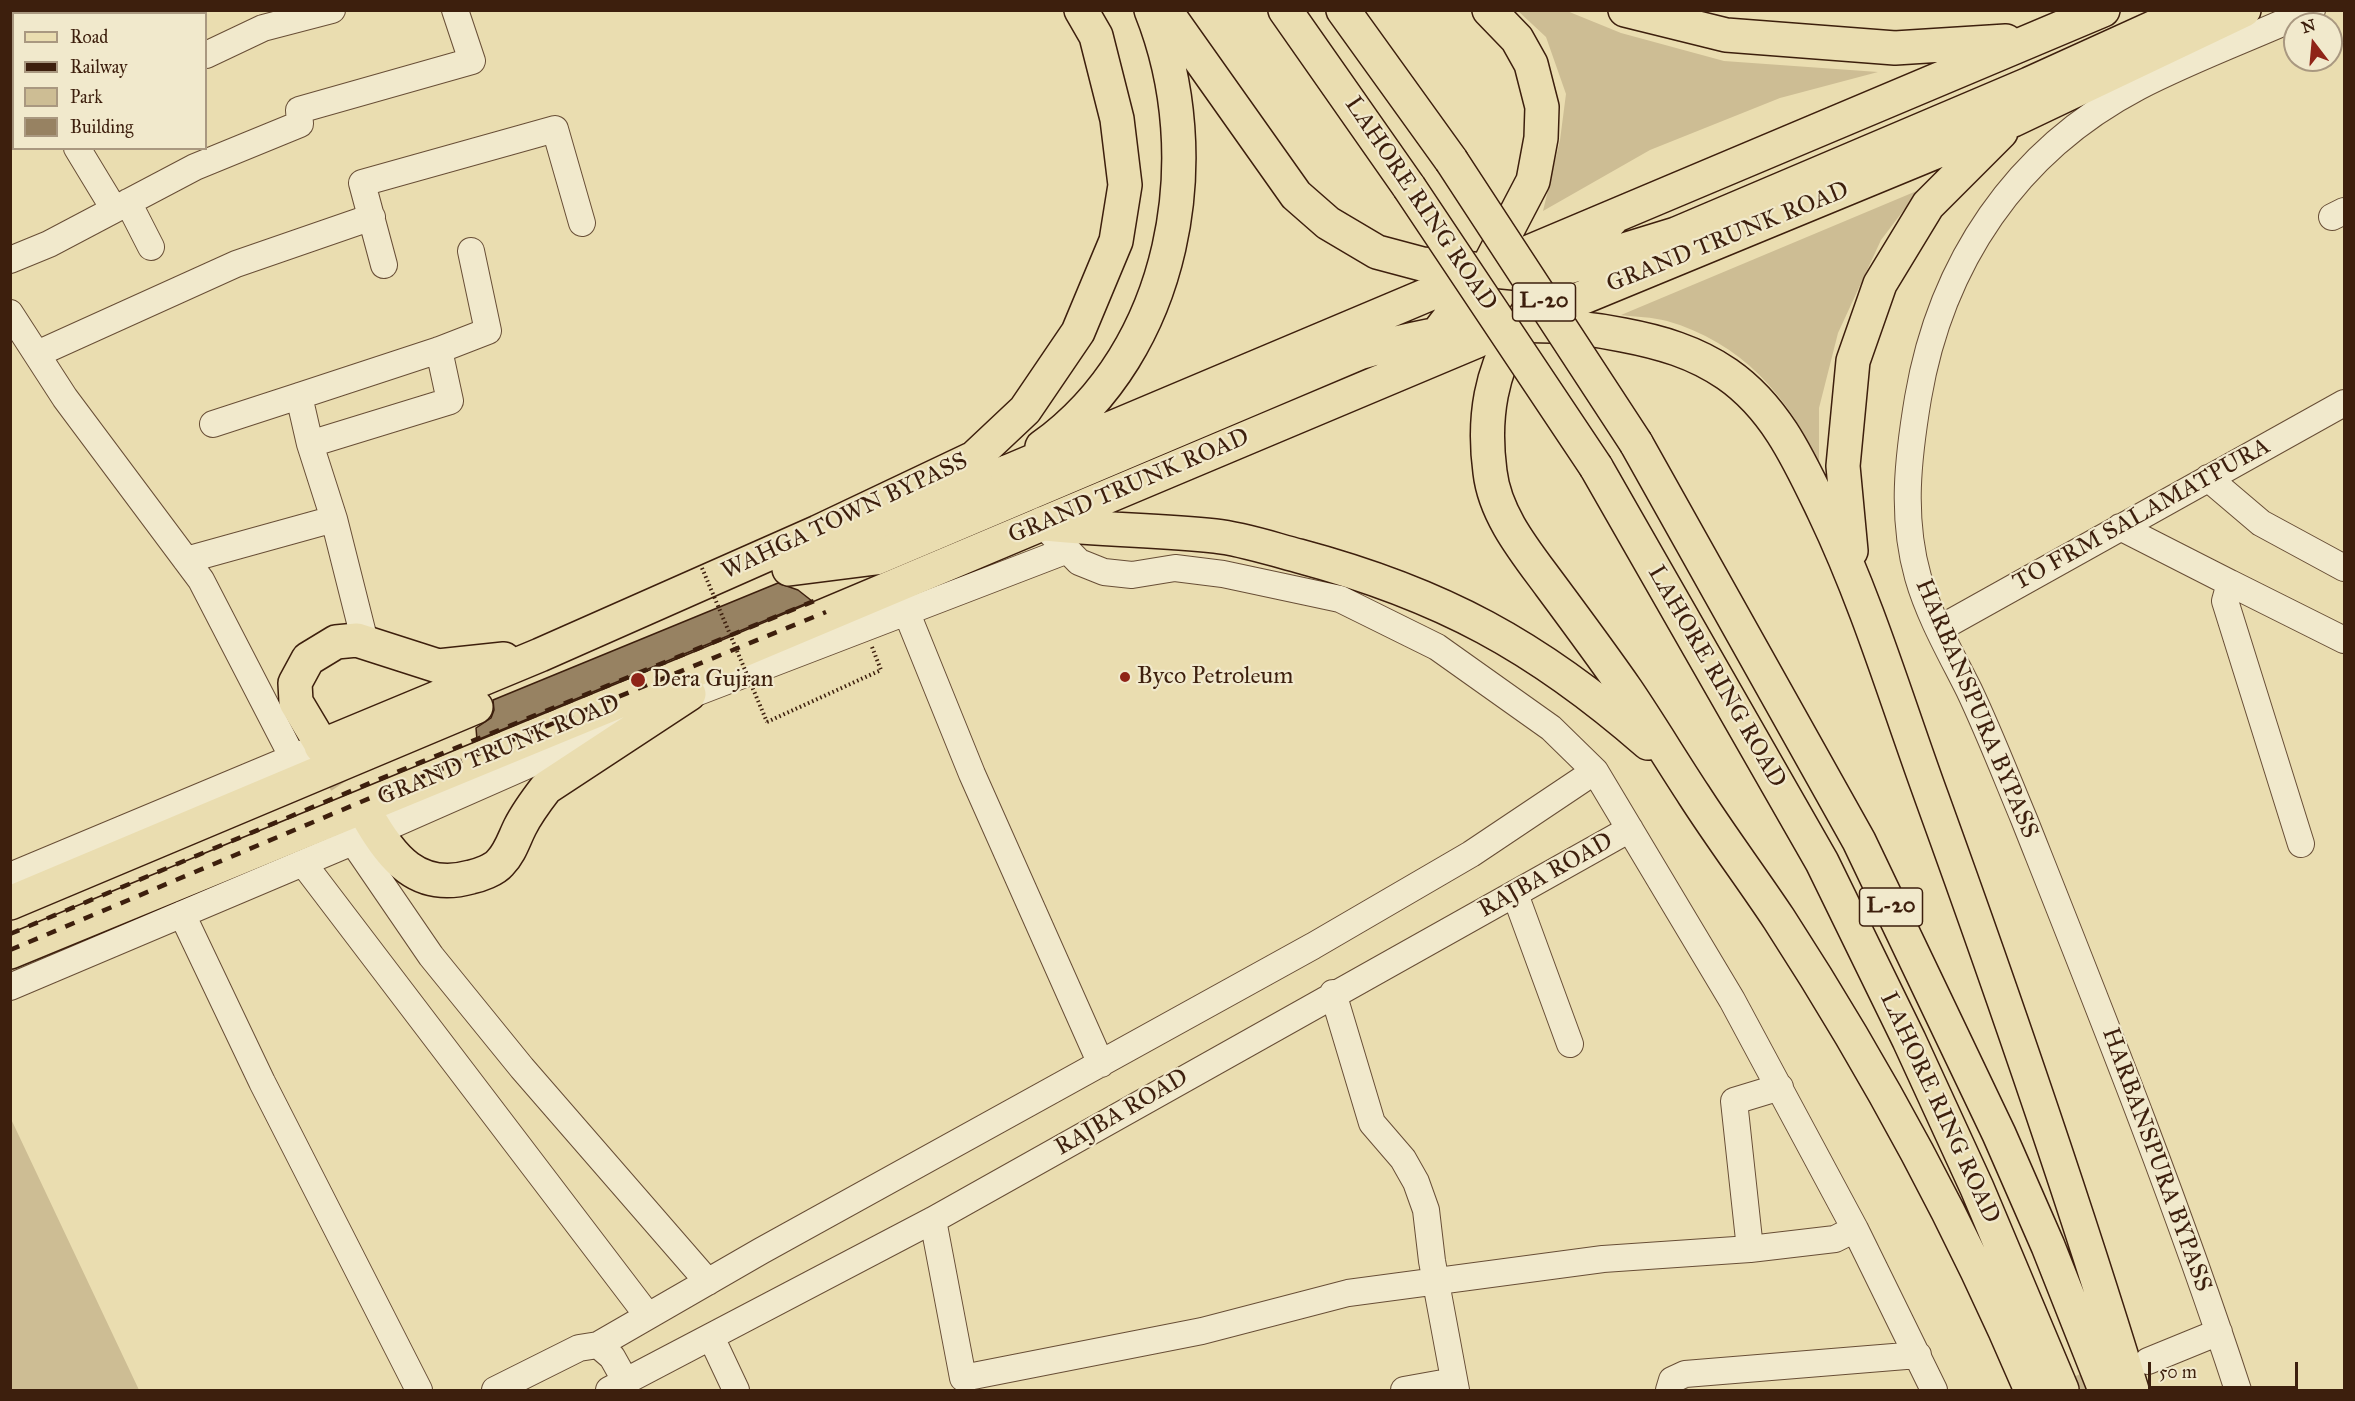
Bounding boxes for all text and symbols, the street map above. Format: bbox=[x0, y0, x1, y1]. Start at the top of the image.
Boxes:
legend bbox=[12, 12, 207, 150]
north arrow bbox=[2283, 12, 2343, 72]
text: N bbox=[2299, 15, 2318, 37]
text: Road bbox=[70, 26, 108, 48]
text: Railway bbox=[70, 56, 127, 78]
text: Park bbox=[70, 86, 103, 108]
street label: LAHORE RING ROAD bbox=[1338, 92, 1502, 316]
text: Building bbox=[70, 116, 133, 138]
street label: GRAND TRUNK ROAD bbox=[1603, 176, 1853, 300]
road number: L-20 bbox=[1512, 283, 1576, 321]
street label: GRAND TRUNK ROAD bbox=[1004, 423, 1254, 551]
street label: TO FRM SALAMATPURA bbox=[2008, 432, 2276, 598]
street label: WAHGA TOWN BYPASS bbox=[717, 447, 973, 587]
street label: LAHORE RING ROAD bbox=[1641, 561, 1791, 793]
street label: HARBANSPURA BYPASS bbox=[1908, 575, 2044, 843]
place label: Byco Petroleum bbox=[1137, 663, 1293, 691]
place label: Dera Gujran bbox=[652, 666, 774, 694]
marker: Byco Petroleum bbox=[1118, 670, 1132, 684]
marker: Dera Gujran bbox=[629, 671, 647, 689]
street label: GRAND TRUNK ROAD bbox=[374, 689, 624, 813]
street label: RAJBA ROAD bbox=[1474, 827, 1618, 925]
road number: L-20 bbox=[1860, 888, 1922, 926]
street label: LAHORE RING ROAD bbox=[1873, 988, 2005, 1228]
street label: HARBANSPURA BYPASS bbox=[2095, 1024, 2217, 1296]
street label: RAJBA ROAD bbox=[1050, 1063, 1194, 1163]
scale bar bbox=[2151, 1350, 2301, 1388]
text: 50 m bbox=[2159, 1361, 2197, 1383]

